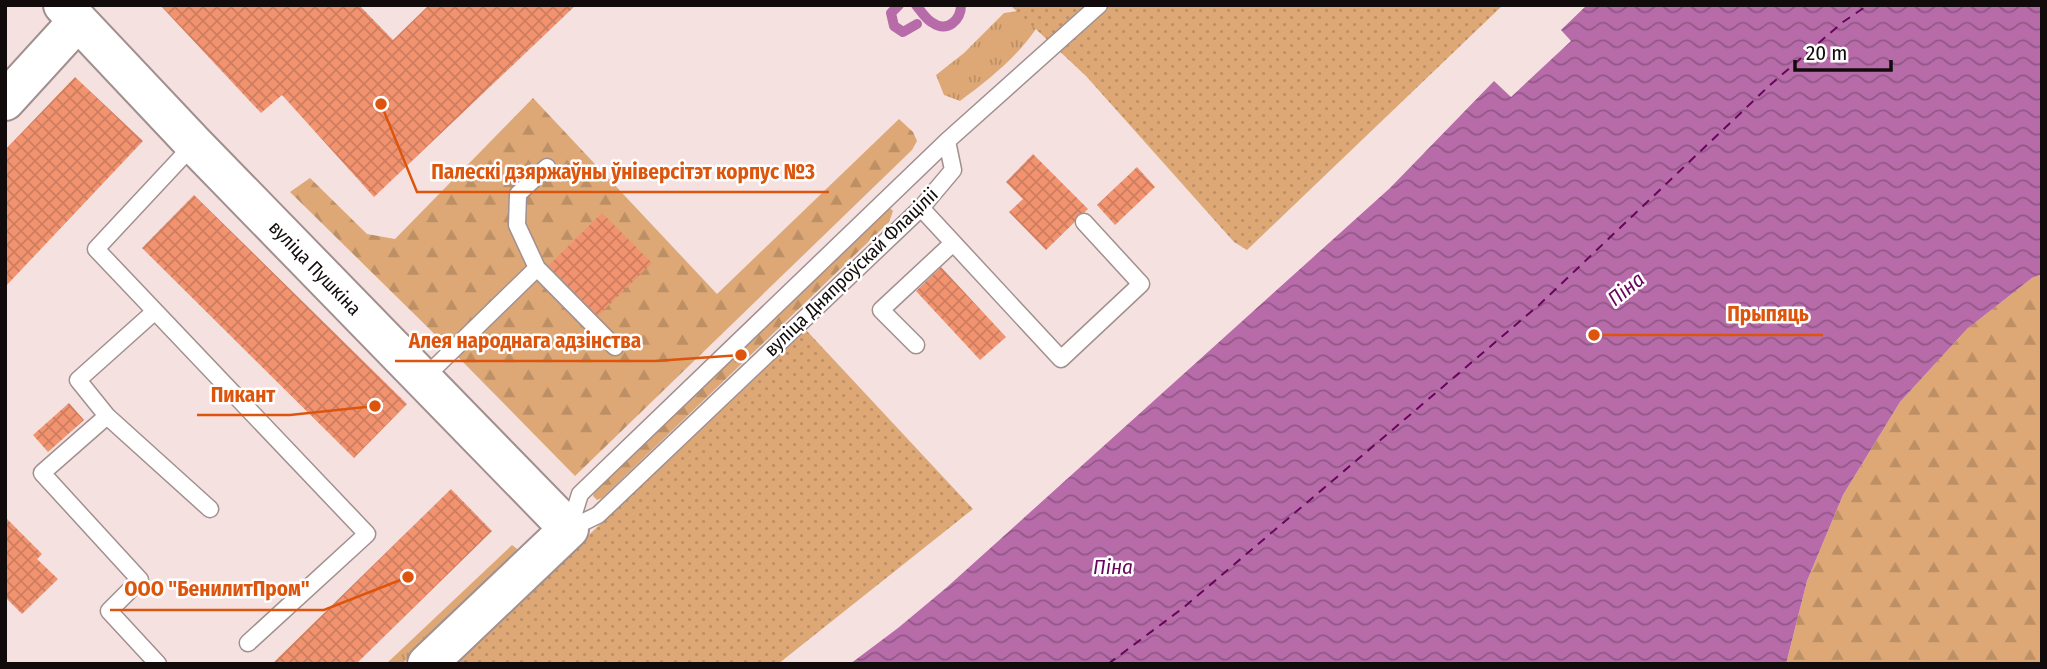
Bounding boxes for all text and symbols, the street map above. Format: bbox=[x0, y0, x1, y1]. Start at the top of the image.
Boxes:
scale bar bbox=[1795, 28, 1891, 72]
text: 20 m bbox=[1806, 40, 1847, 66]
callout: Палескі дзяржаўны ўніверсітэт корпус №3 bbox=[417, 150, 829, 192]
text: Палескі дзяржаўны ўніверсітэт корпус №3 bbox=[431, 159, 815, 185]
street label: вуліца Дняпроўскай Флаціліі bbox=[759, 183, 943, 361]
street label: вуліца Пушкіна bbox=[264, 216, 366, 320]
water label: Піна bbox=[1602, 266, 1650, 312]
callout: Прыпяць bbox=[1713, 293, 1823, 335]
text: Прыпяць bbox=[1727, 301, 1809, 327]
callout: Алея народнага адзінства bbox=[395, 319, 655, 361]
text: Алея народнага адзінства bbox=[408, 328, 641, 354]
callout: Пикант bbox=[197, 373, 290, 415]
text: Пикант bbox=[211, 382, 276, 408]
water label: Піна bbox=[1093, 554, 1133, 580]
callout: ООО "БенилитПром" bbox=[110, 568, 324, 610]
text: ООО "БенилитПром" bbox=[124, 576, 310, 602]

